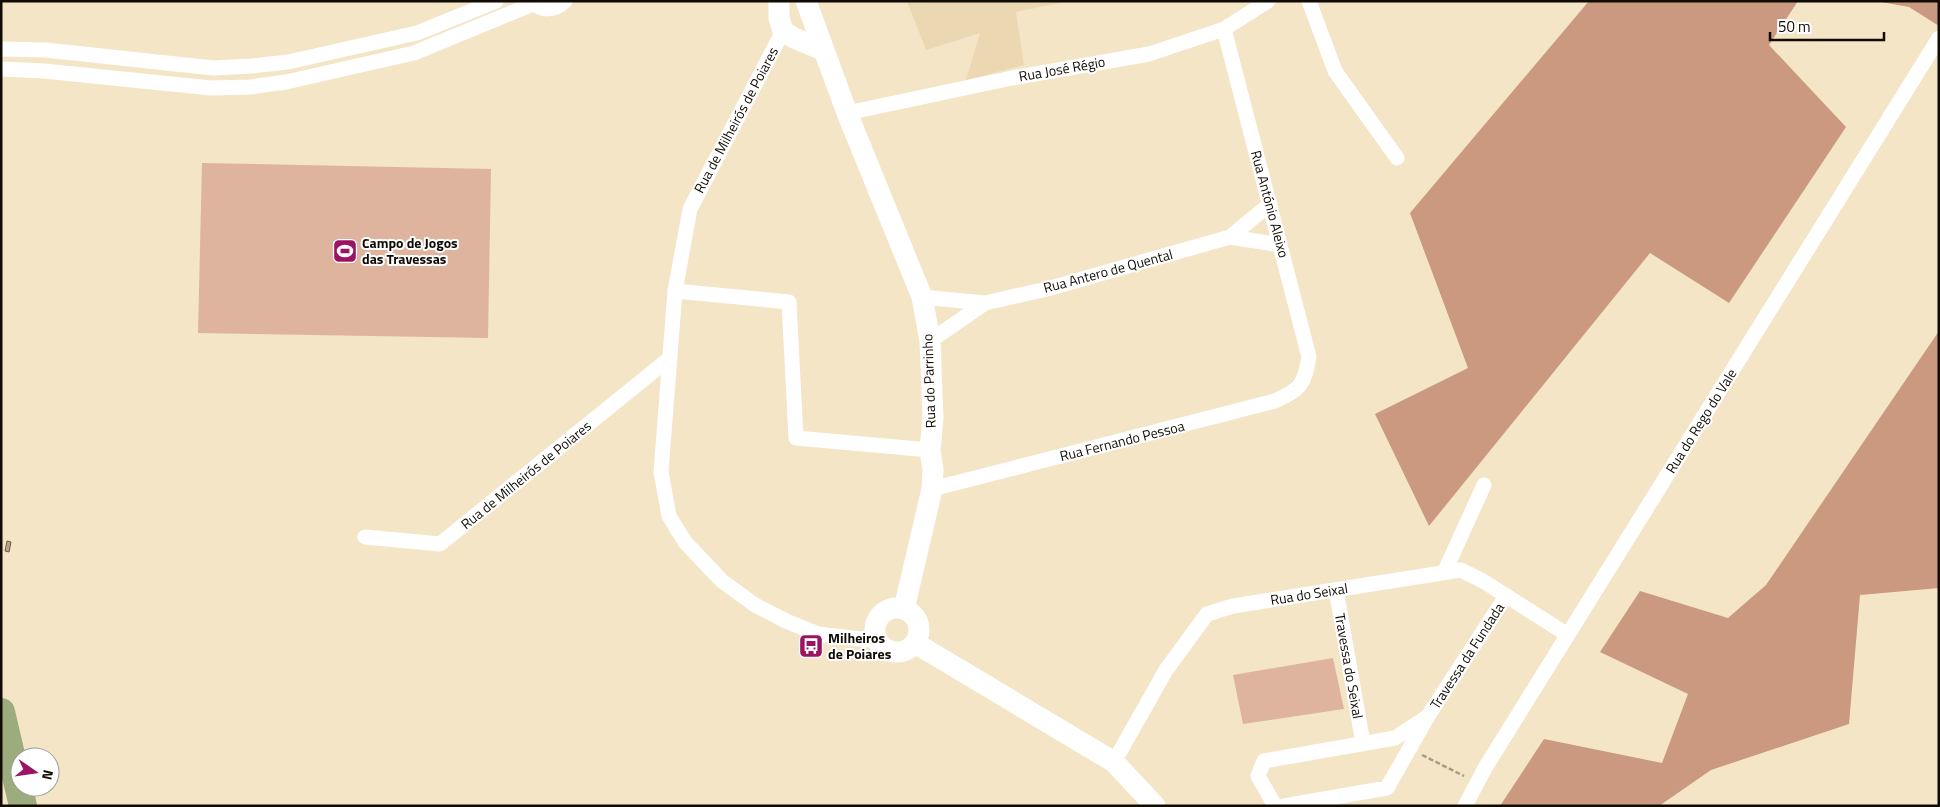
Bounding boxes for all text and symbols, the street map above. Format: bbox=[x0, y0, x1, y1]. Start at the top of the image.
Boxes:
scale bar bbox=[1770, 10, 1884, 42]
text: 50 m bbox=[1778, 15, 1811, 38]
street label: Rua de Milheirós de Poiares bbox=[688, 43, 783, 196]
street label: Rua José Régio bbox=[1017, 51, 1107, 86]
street label: Rua António Aleixo bbox=[1246, 148, 1295, 260]
place label: Campo de Jogos das Travessas bbox=[362, 232, 458, 269]
sports icon: Campo de Jogos das Travessas bbox=[332, 238, 358, 264]
street label: Rua Antero de Quental bbox=[1041, 243, 1175, 298]
street label: Rua do Parrinho bbox=[916, 333, 941, 429]
street label: Rua do Rego do Vale bbox=[1660, 364, 1741, 477]
street label: Rua de Milheirós de Poiares bbox=[456, 415, 595, 534]
street label: Rua Fernando Pessoa bbox=[1057, 415, 1186, 466]
street label: Rua do Seixal bbox=[1269, 577, 1349, 610]
street label: Travessa da Fundada bbox=[1424, 598, 1509, 713]
street label: Travessa do Seixal bbox=[1330, 611, 1369, 720]
place label: Milheiros de Poiares bbox=[828, 627, 892, 664]
bus stop icon: Milheiros de Poiares bbox=[798, 633, 824, 659]
north arrow bbox=[10, 747, 60, 797]
text: N bbox=[37, 768, 59, 782]

